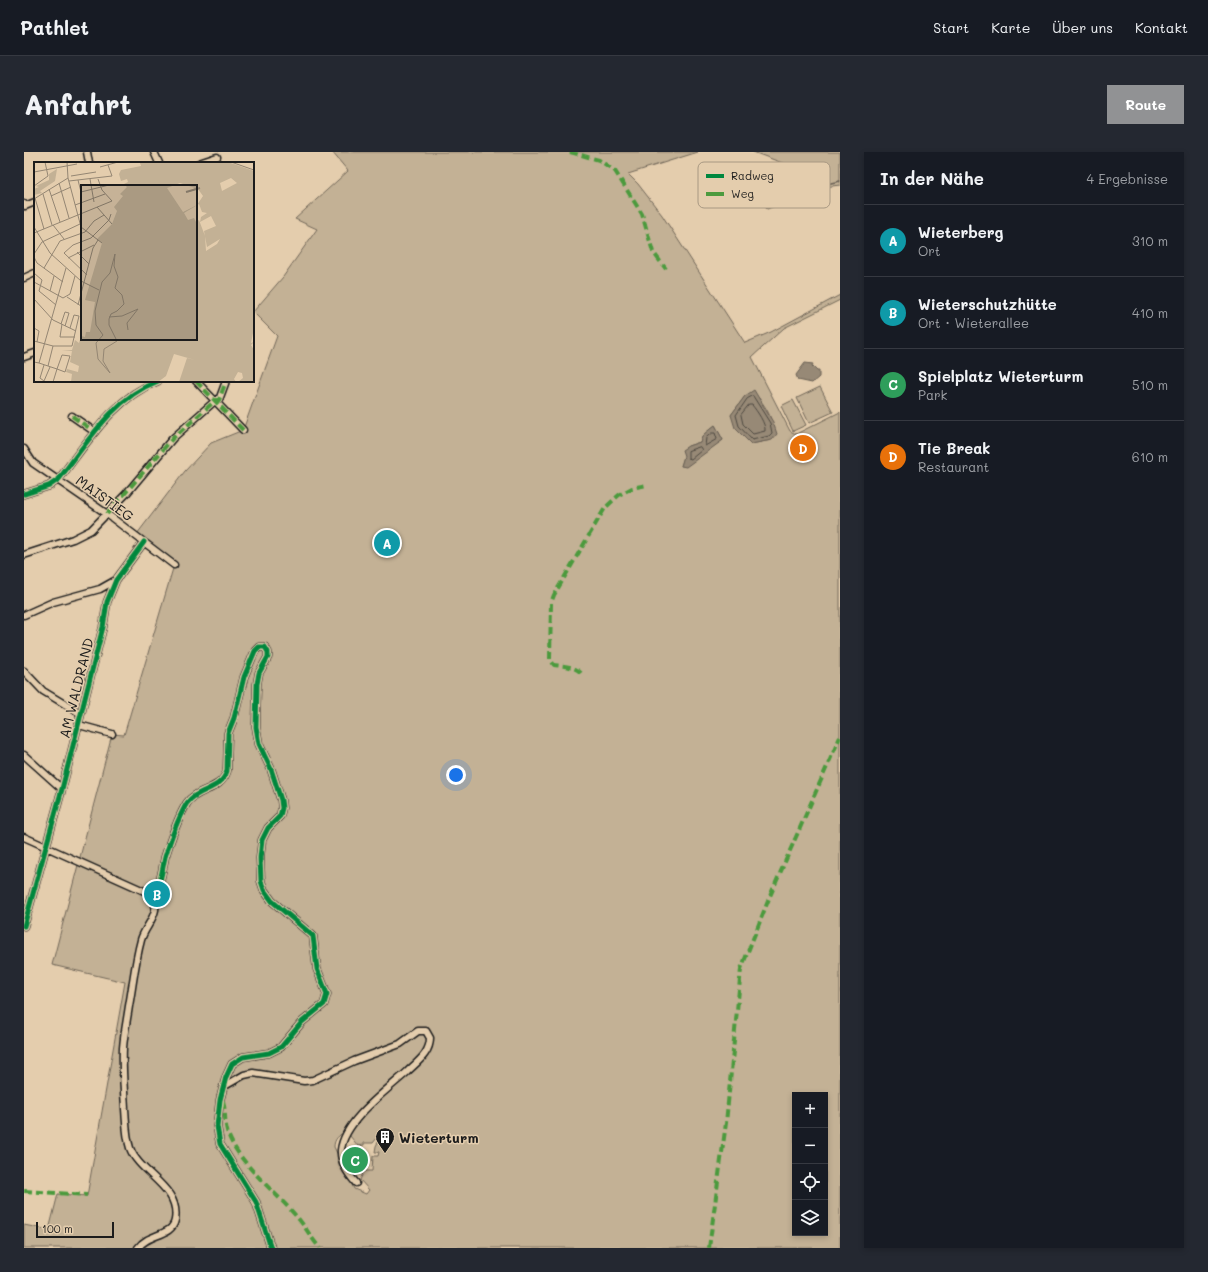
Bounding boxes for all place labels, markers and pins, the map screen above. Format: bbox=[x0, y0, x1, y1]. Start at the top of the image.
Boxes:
pin: D bbox=[790, 433, 816, 463]
pin: A bbox=[374, 528, 400, 558]
pin: B bbox=[144, 879, 170, 909]
building icon: Wieterturm bbox=[374, 1126, 396, 1154]
place label: Wieterturm bbox=[399, 1128, 479, 1147]
pin: C bbox=[342, 1145, 368, 1175]

